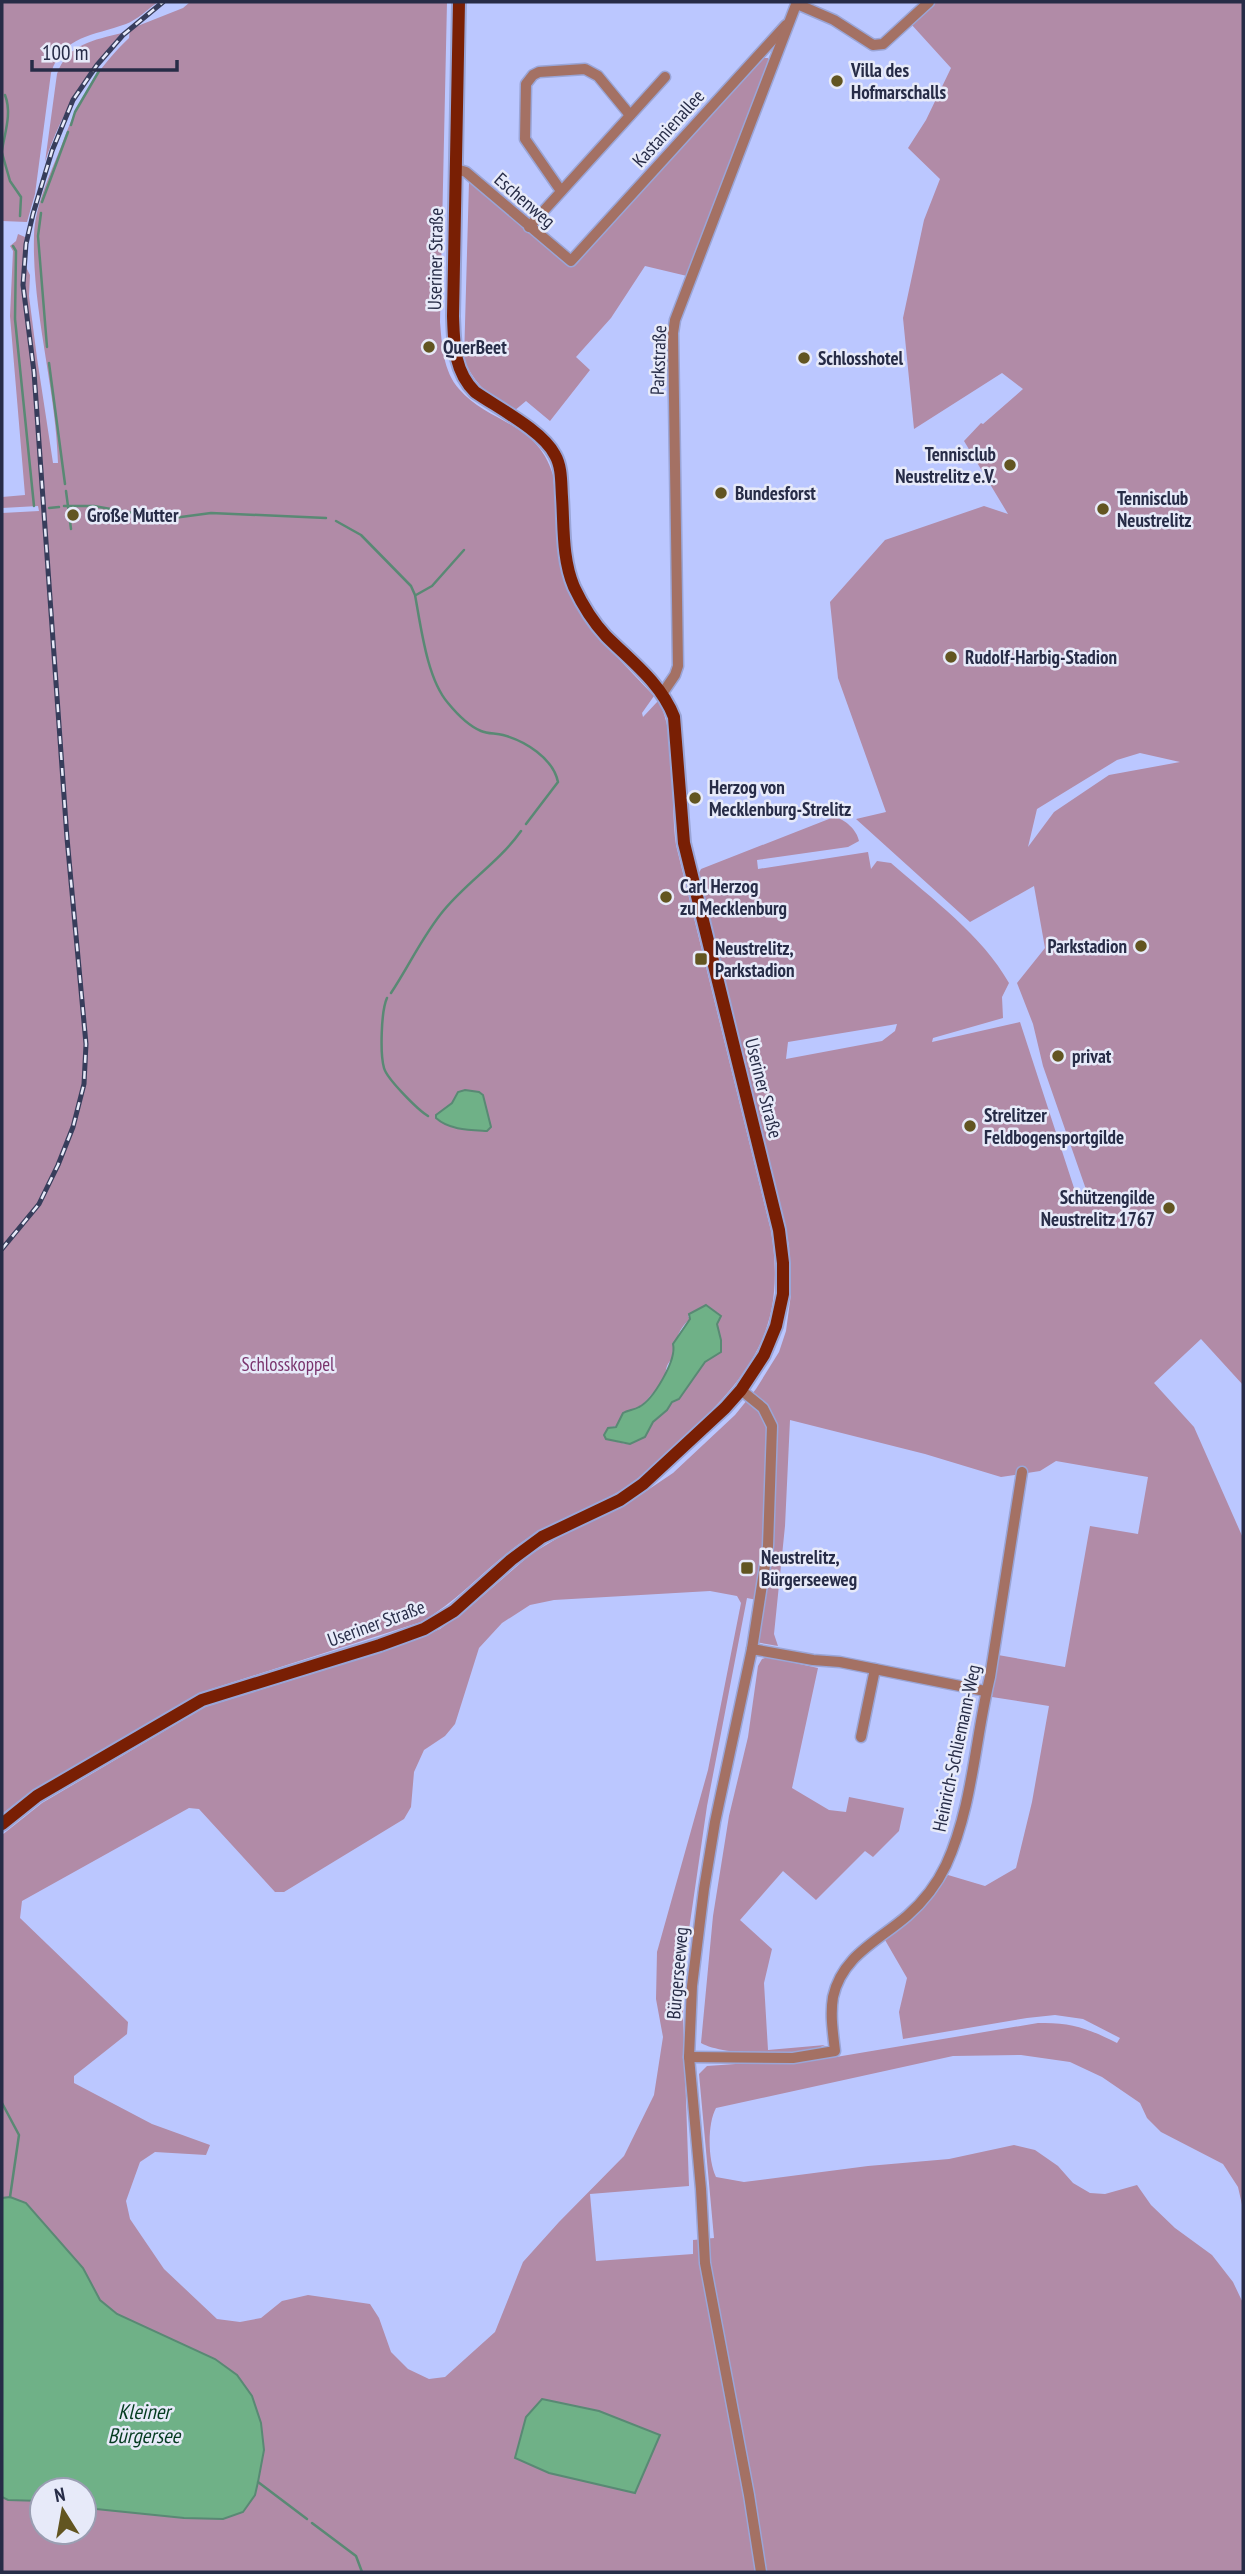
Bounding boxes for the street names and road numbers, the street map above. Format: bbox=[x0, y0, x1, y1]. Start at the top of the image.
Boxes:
street label: Kastanienallee bbox=[627, 84, 709, 172]
street label: Eschenweg bbox=[490, 167, 560, 233]
street label: Useriner Straße bbox=[422, 208, 448, 310]
street label: Parkstraße bbox=[645, 325, 671, 395]
street label: Useriner Straße bbox=[740, 1036, 788, 1141]
street label: Useriner Straße bbox=[324, 1594, 428, 1652]
street label: Heinrich-Schliemann-Weg bbox=[927, 1662, 985, 1834]
street label: Bürgerseeweg bbox=[661, 1926, 693, 2020]

